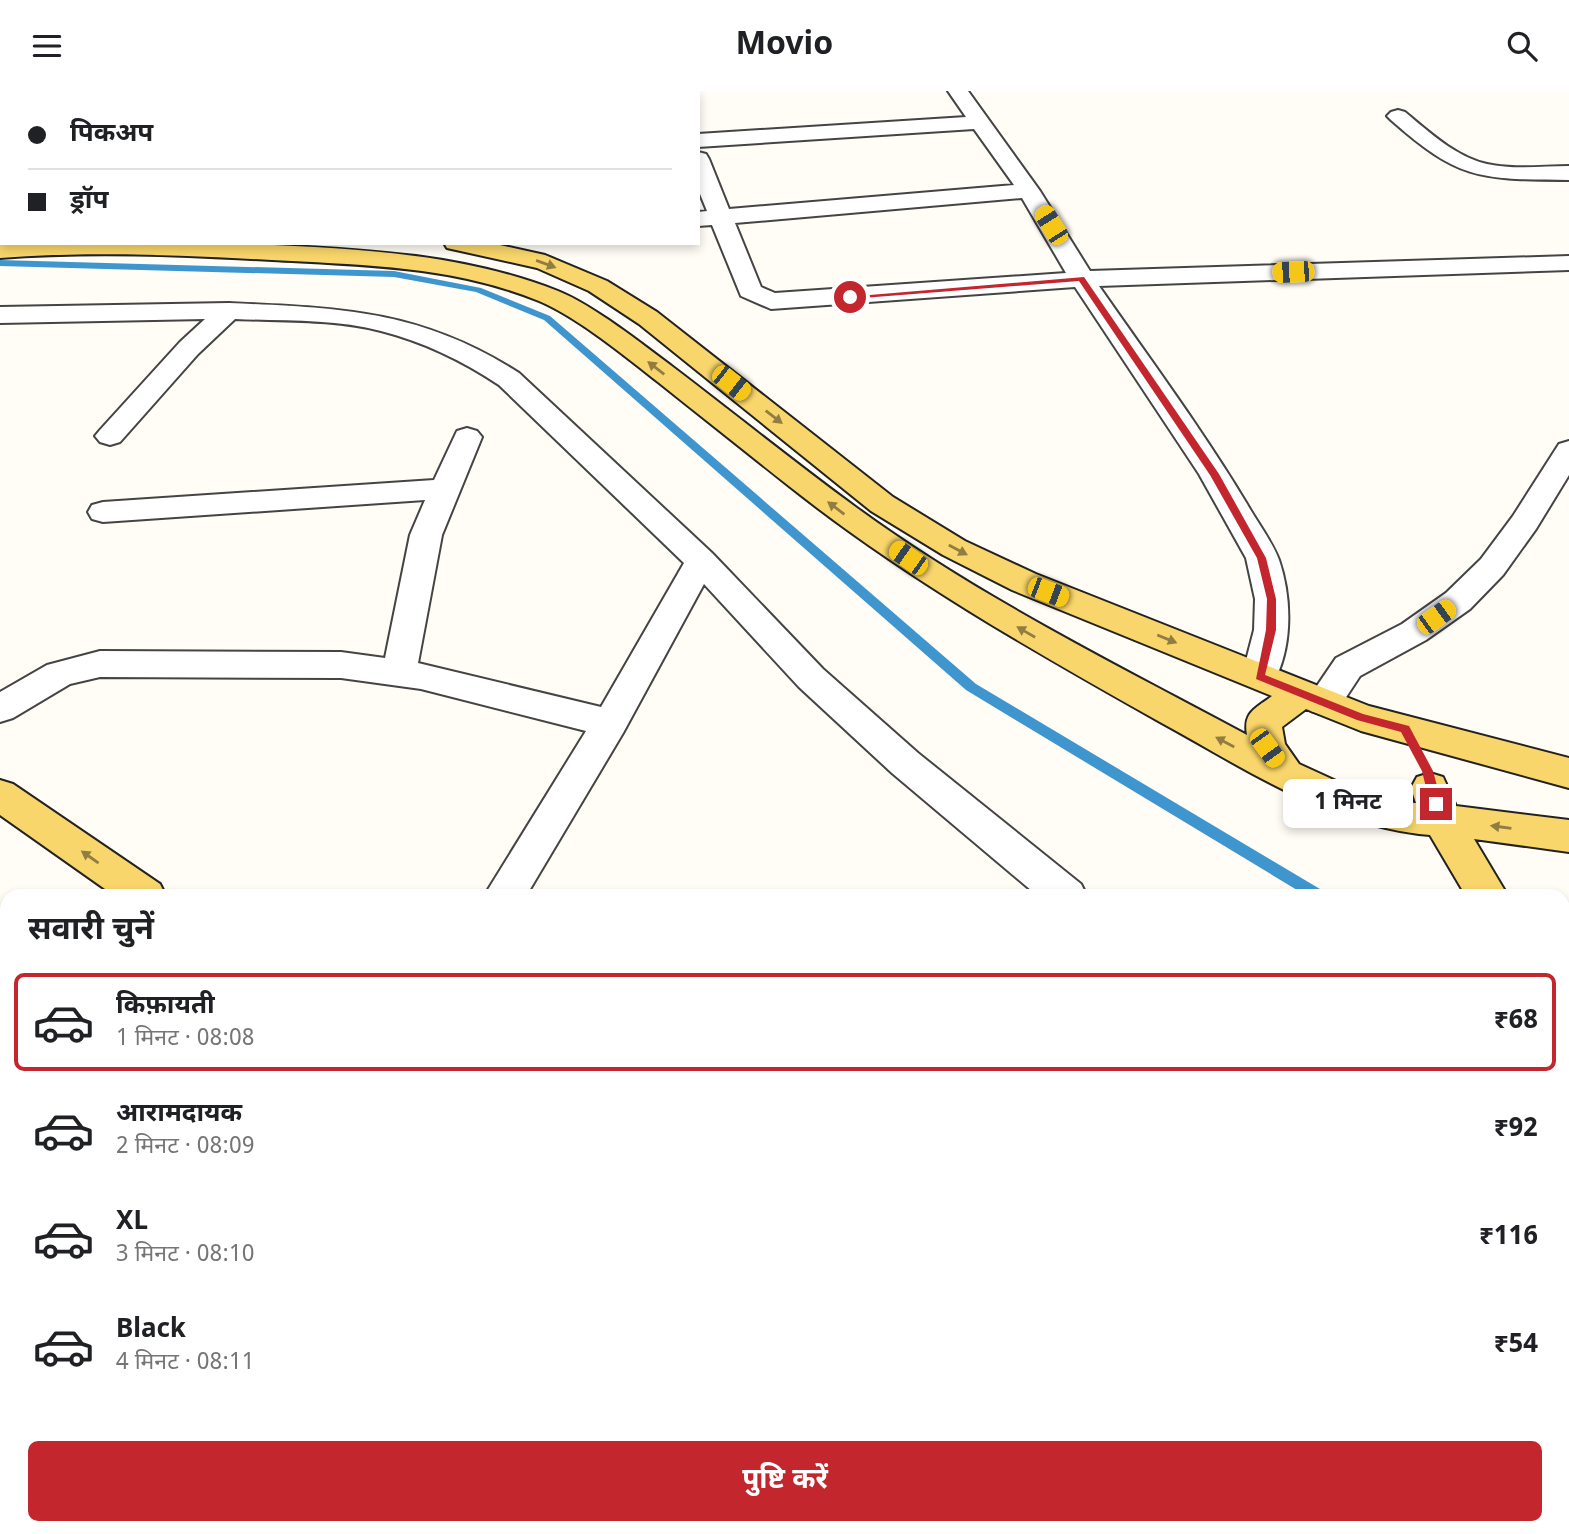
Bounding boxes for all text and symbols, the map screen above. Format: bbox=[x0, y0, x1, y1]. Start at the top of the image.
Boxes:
text: Movio bbox=[736, 25, 833, 67]
icon: menu bbox=[28, 27, 66, 65]
icon: search bbox=[1503, 27, 1541, 65]
text: पिकअप bbox=[70, 118, 153, 152]
text: ड्रॉप bbox=[70, 185, 108, 219]
car bbox=[1031, 202, 1072, 248]
one-way arrow bbox=[536, 258, 557, 269]
car bbox=[1272, 261, 1315, 283]
route start bbox=[834, 281, 866, 313]
one-way arrow bbox=[648, 361, 666, 376]
car bbox=[708, 362, 755, 404]
one-way arrow bbox=[766, 409, 783, 424]
one-way arrow bbox=[827, 501, 845, 515]
car bbox=[885, 537, 932, 579]
one-way arrow bbox=[948, 544, 968, 556]
car bbox=[1025, 575, 1072, 609]
car bbox=[1413, 596, 1460, 638]
one-way arrow bbox=[1017, 626, 1036, 638]
one-way arrow bbox=[1157, 634, 1178, 645]
car bbox=[1247, 725, 1288, 771]
one-way arrow bbox=[1216, 736, 1235, 748]
callout: 1 मिनट bbox=[1282, 779, 1412, 829]
text: 1 मिनट bbox=[1314, 788, 1382, 818]
route end bbox=[1420, 788, 1452, 820]
one-way arrow bbox=[1490, 821, 1512, 832]
one-way arrow bbox=[81, 850, 99, 864]
text: सवारी चुनें bbox=[28, 910, 154, 952]
text: किफ़ायती bbox=[116, 990, 215, 1024]
icon: car bbox=[32, 991, 95, 1054]
text: ₹68 bbox=[1494, 1005, 1538, 1039]
text: 1 मिनट · 08:08 bbox=[116, 1024, 254, 1054]
text: आरामदायक bbox=[116, 1098, 242, 1132]
icon: car bbox=[32, 1099, 95, 1162]
text: ₹92 bbox=[1494, 1113, 1538, 1147]
text: 2 मिनट · 08:09 bbox=[116, 1132, 254, 1162]
text: XL bbox=[116, 1206, 148, 1240]
icon: car bbox=[32, 1207, 95, 1270]
text: ₹116 bbox=[1479, 1221, 1538, 1255]
text: 3 मिनट · 08:10 bbox=[116, 1240, 254, 1270]
text: Black bbox=[116, 1314, 186, 1348]
icon: car bbox=[32, 1315, 95, 1378]
text: ₹54 bbox=[1494, 1329, 1538, 1363]
text: 4 मिनट · 08:11 bbox=[116, 1348, 254, 1378]
button: पुष्टि करें bbox=[28, 1441, 1542, 1521]

